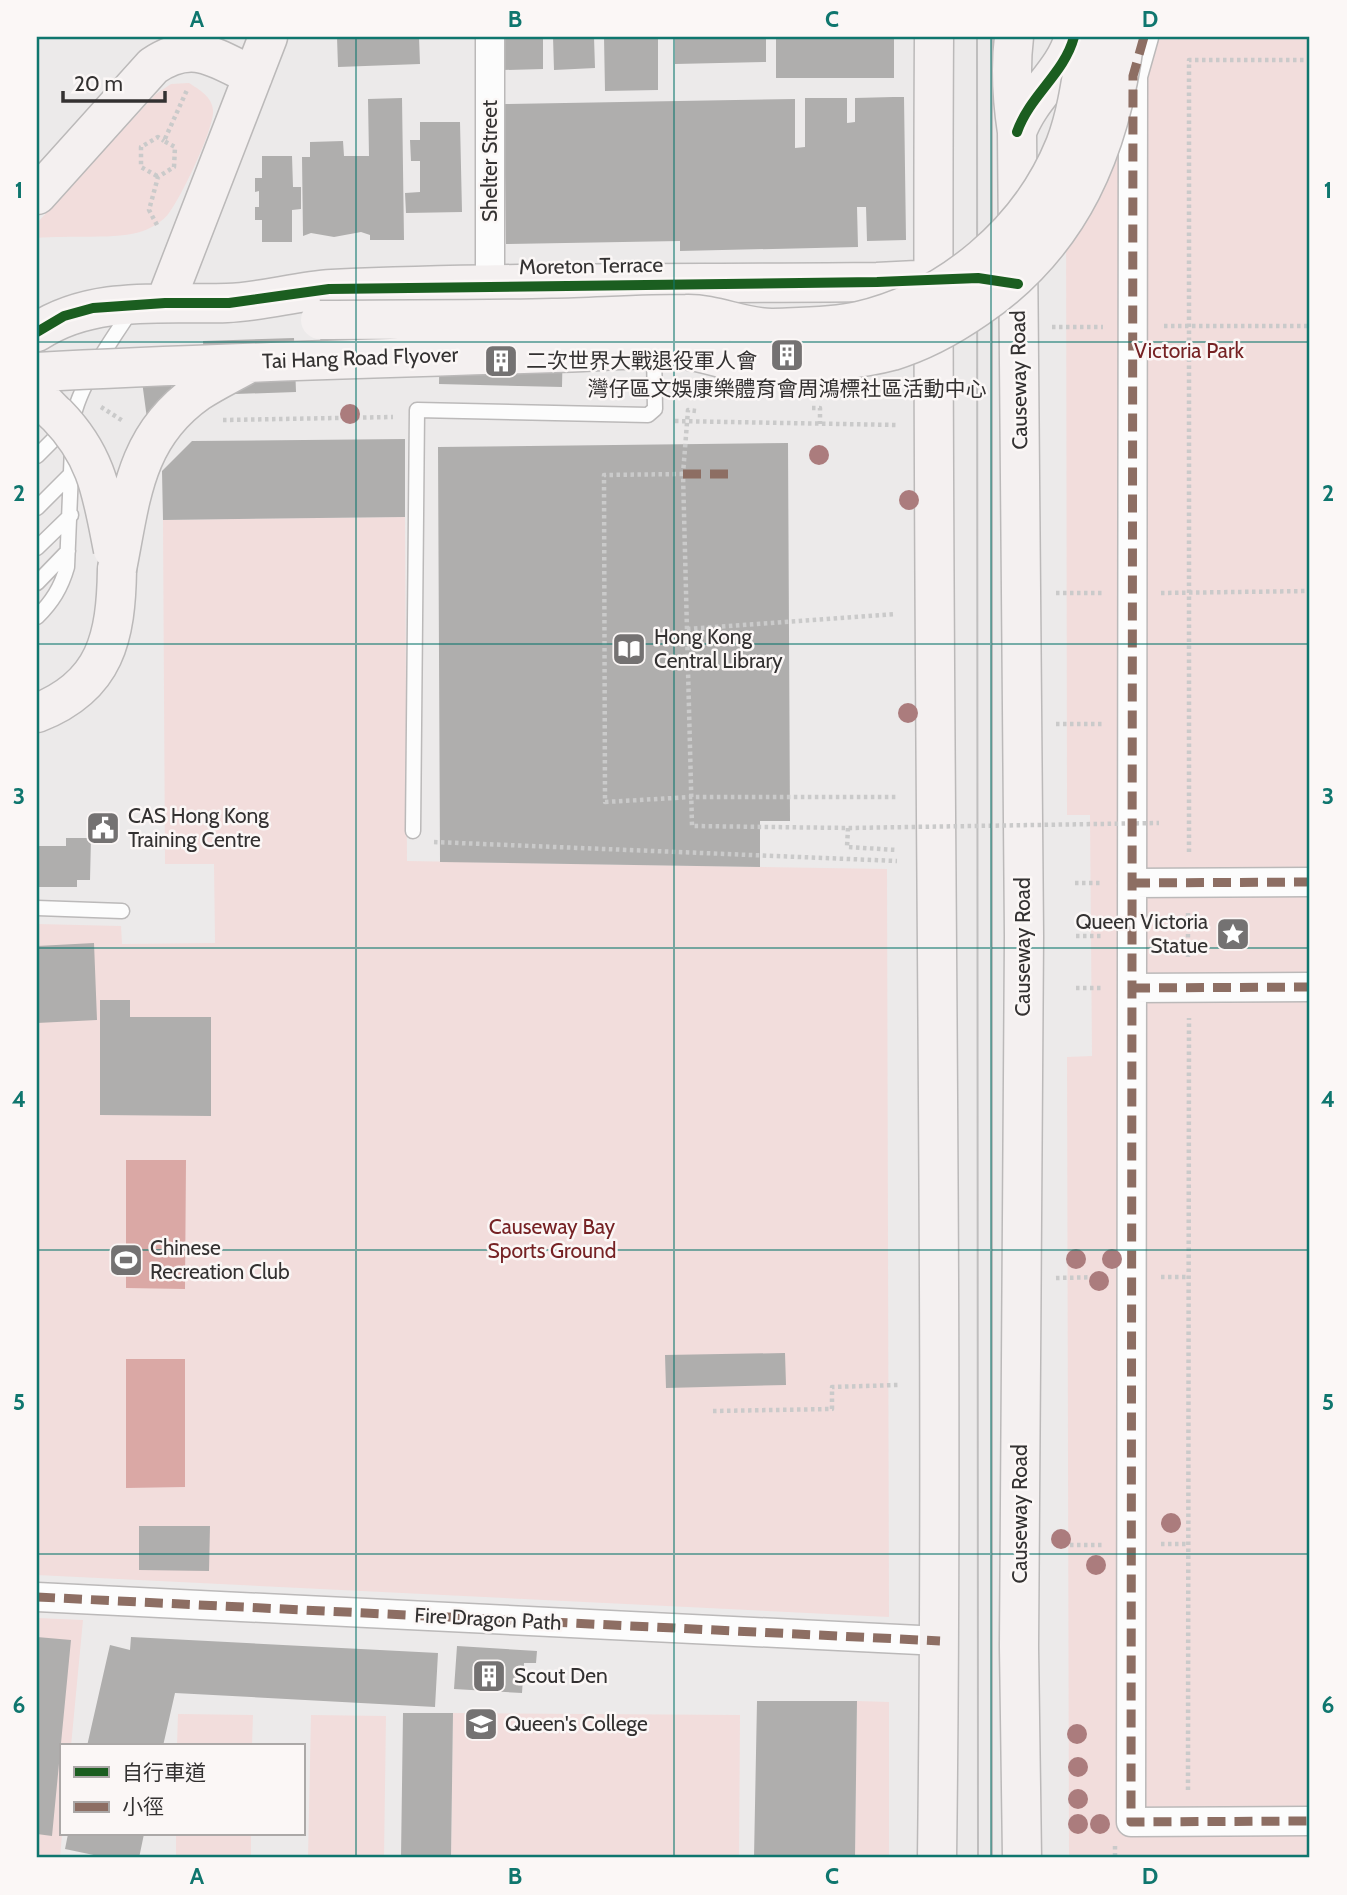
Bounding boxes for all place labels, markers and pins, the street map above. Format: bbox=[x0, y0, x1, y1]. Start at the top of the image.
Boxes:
building icon: 灣仔區文娛康樂體育會周鴻標社區活動中心 bbox=[768, 336, 806, 374]
building icon: 二次世界大戰退役軍人會 bbox=[482, 342, 520, 380]
place label: 二次世界大戰退役軍人會 bbox=[526, 348, 757, 373]
place label: 灣仔區文娛康樂體育會周鴻標社區活動中心 bbox=[588, 376, 987, 401]
place label: Hong Kong Central Library bbox=[654, 624, 783, 673]
library icon: Hong Kong Central Library bbox=[610, 630, 648, 668]
place label: CAS Hong Kong Training Centre bbox=[128, 803, 269, 852]
public building icon: CAS Hong Kong Training Centre bbox=[84, 809, 122, 847]
place label: Queen Victoria Statue bbox=[1076, 909, 1208, 958]
place icon: Queen Victoria Statue bbox=[1214, 915, 1252, 953]
place label: Chinese Recreation Club bbox=[150, 1235, 290, 1284]
sports icon: Chinese Recreation Club bbox=[107, 1241, 145, 1279]
building icon: Scout Den bbox=[470, 1657, 508, 1695]
place label: Scout Den bbox=[514, 1663, 608, 1688]
school or university icon: Queen's College bbox=[462, 1705, 500, 1743]
place label: Queen's College bbox=[505, 1711, 648, 1736]

